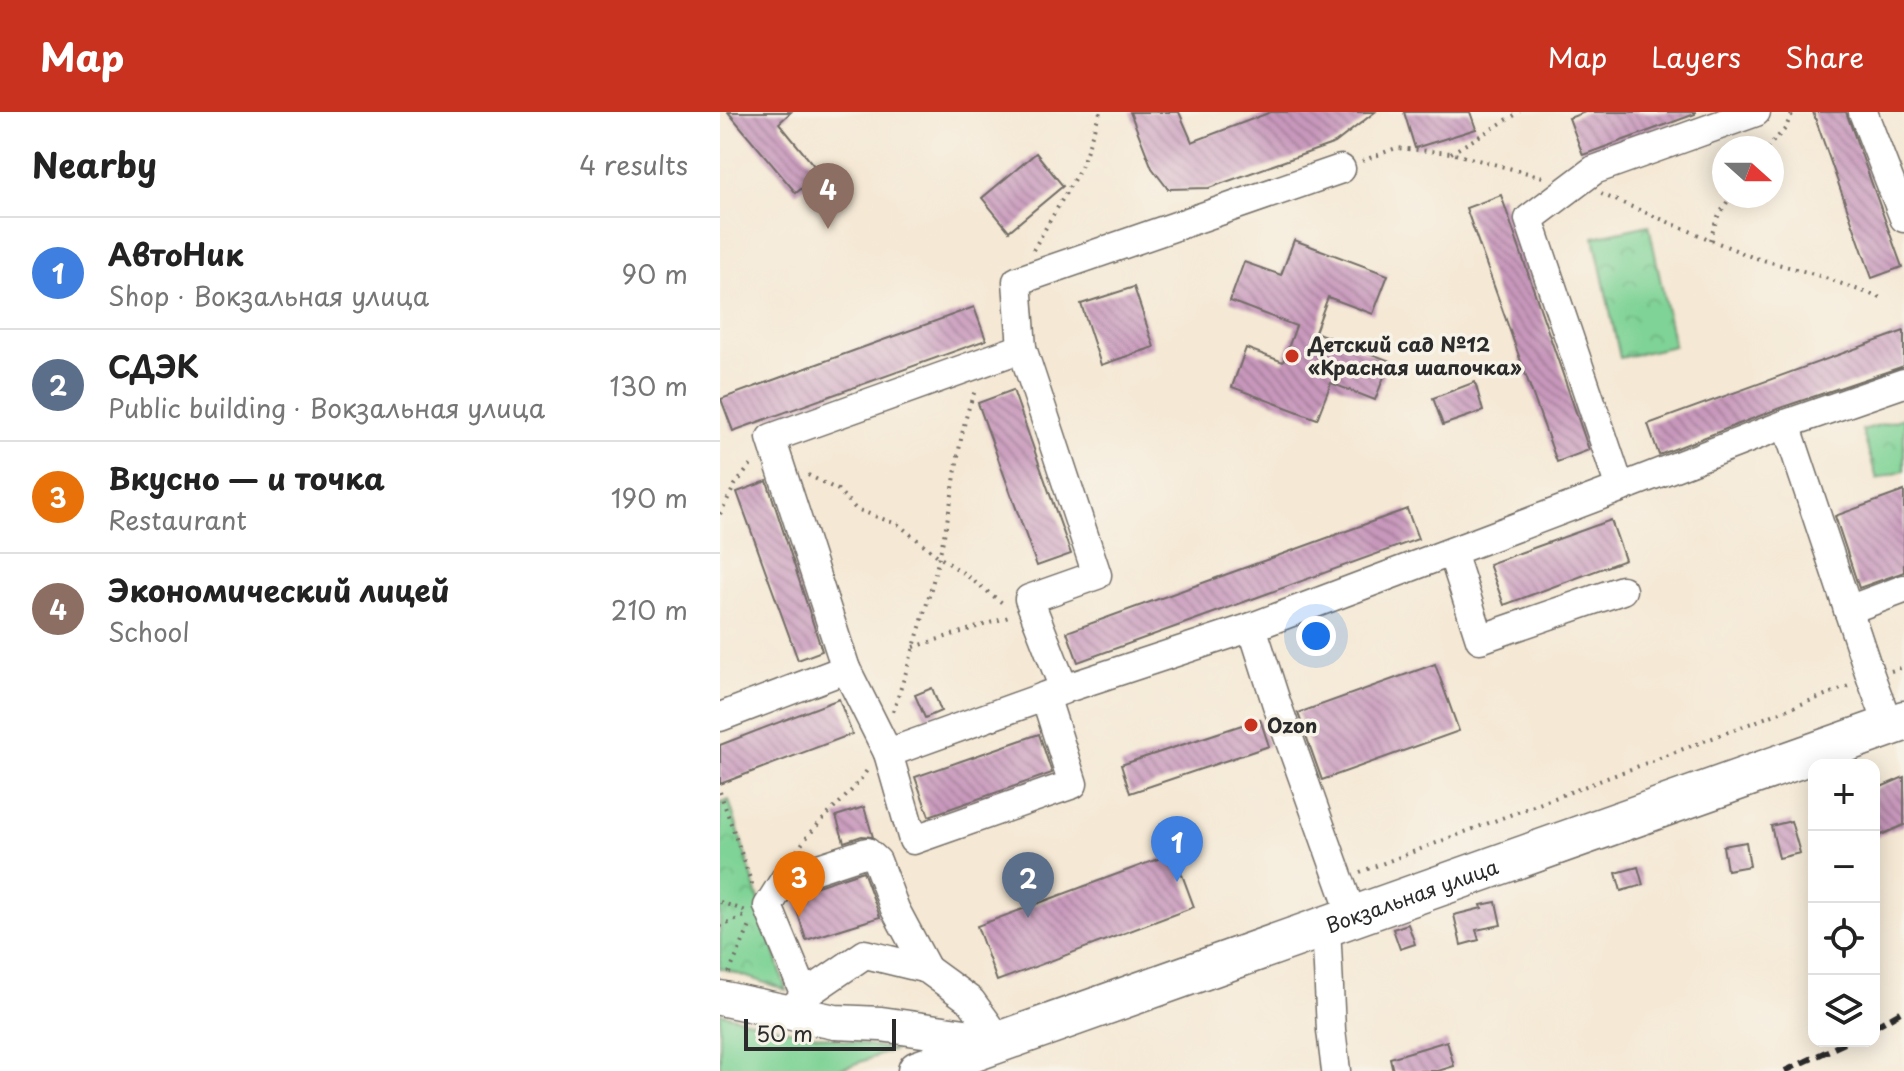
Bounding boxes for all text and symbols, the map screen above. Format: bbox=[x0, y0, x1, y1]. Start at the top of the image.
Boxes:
text: Map bbox=[40, 28, 124, 85]
text: Map bbox=[1547, 35, 1607, 78]
text: Layers bbox=[1651, 35, 1741, 78]
text: Share bbox=[1785, 35, 1864, 78]
north arrow bbox=[1712, 136, 1784, 208]
text: Nearby bbox=[32, 138, 157, 190]
text: 4 results bbox=[579, 145, 688, 184]
pin: 4 bbox=[802, 163, 854, 229]
text: АвтоНик bbox=[108, 231, 243, 276]
text: 1 bbox=[52, 254, 64, 293]
text: 90 m bbox=[621, 254, 688, 293]
text: Shop · Вокзальная улица bbox=[108, 276, 429, 315]
place label: Детский сад №12 «Красная шапочка» bbox=[1307, 329, 1522, 382]
text: СДЭК bbox=[108, 343, 199, 388]
marker: Детский сад №12 «Красная шапочка» bbox=[1283, 347, 1301, 365]
text: 2 bbox=[49, 366, 67, 405]
text: 130 m bbox=[609, 366, 688, 405]
text: Public building · Вокзальная улица bbox=[108, 388, 545, 427]
text: Вкусно — и точка bbox=[108, 455, 385, 500]
text: 3 bbox=[49, 478, 67, 517]
text: 190 m bbox=[611, 478, 688, 517]
text: Restaurant bbox=[108, 500, 247, 539]
text: Экономический лицей bbox=[108, 567, 450, 612]
text: 4 bbox=[49, 590, 67, 629]
text: 210 m bbox=[611, 590, 688, 629]
text: School bbox=[108, 612, 190, 651]
your location bbox=[1296, 616, 1336, 656]
place label: Ozon bbox=[1267, 710, 1317, 740]
marker: Ozon bbox=[1242, 716, 1260, 734]
map controls bbox=[1808, 759, 1880, 1047]
button: + bbox=[1808, 759, 1880, 831]
pin: 1 bbox=[1151, 816, 1203, 882]
button: − bbox=[1808, 831, 1880, 903]
pin: 3 bbox=[773, 851, 825, 917]
street label: Вокзальная улица bbox=[1321, 851, 1503, 940]
pin: 2 bbox=[1002, 852, 1054, 918]
button: locate bbox=[1808, 903, 1880, 975]
button: layers bbox=[1808, 975, 1880, 1047]
scale bar bbox=[744, 1015, 896, 1051]
text: 50 m bbox=[756, 1016, 813, 1049]

